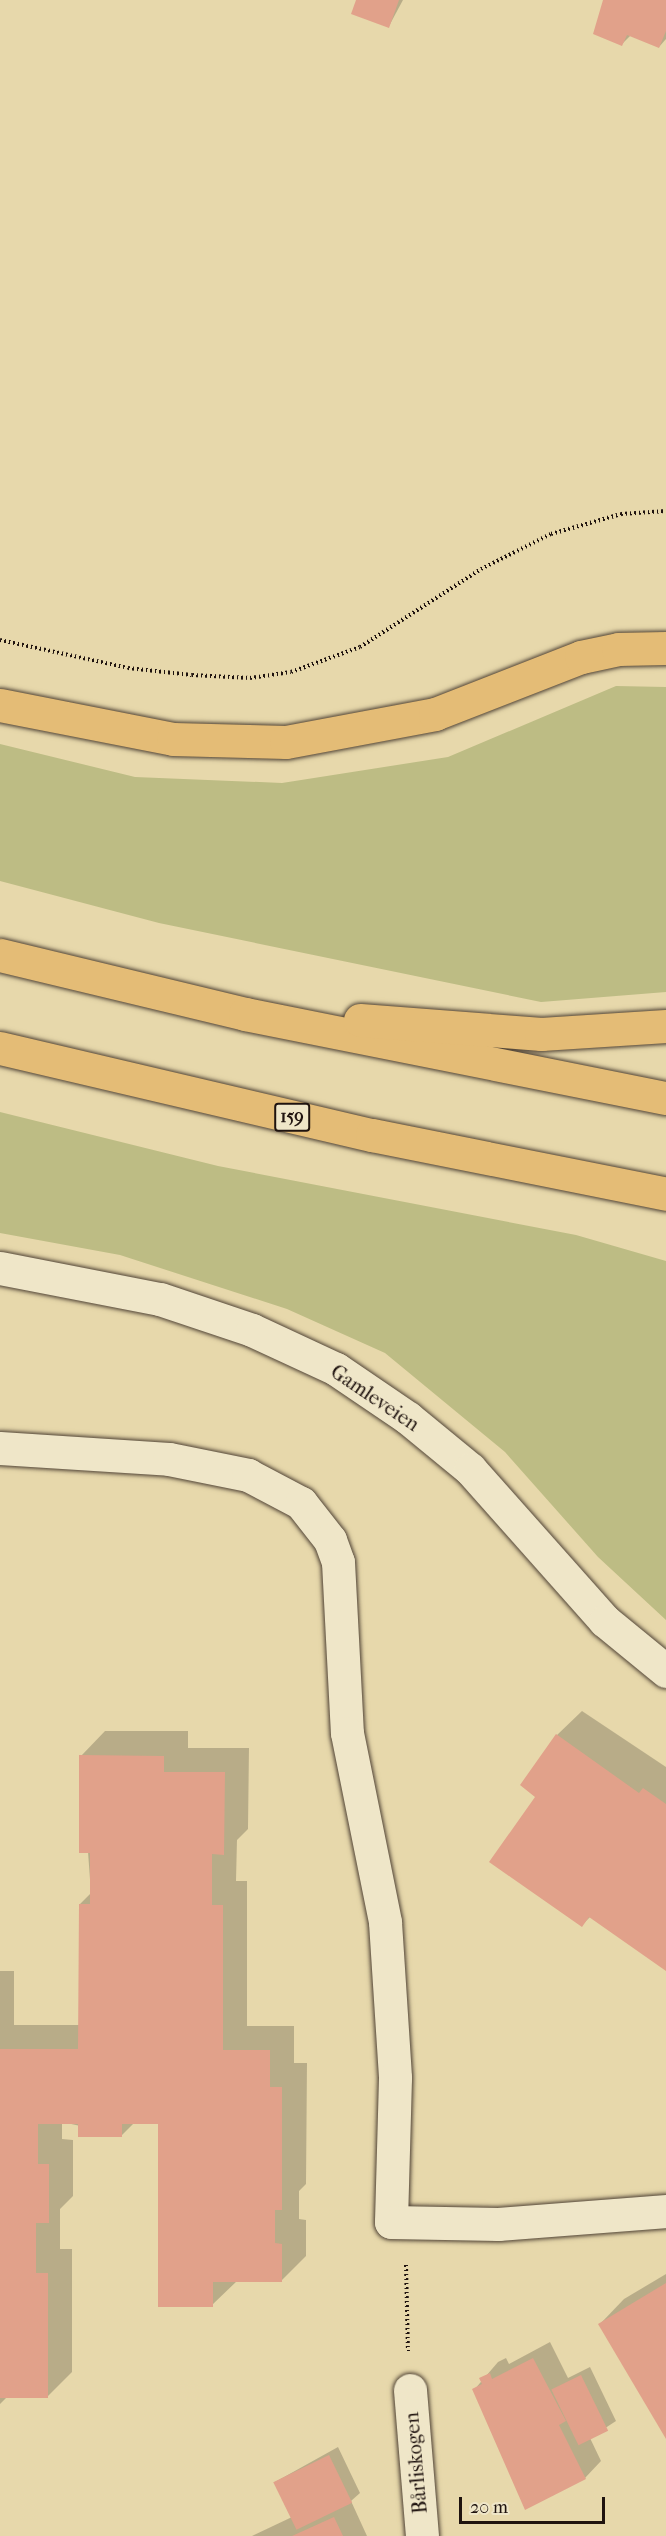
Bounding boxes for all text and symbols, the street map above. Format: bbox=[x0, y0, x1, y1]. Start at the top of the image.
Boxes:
road number: 159 bbox=[274, 1102, 310, 1132]
street label: Gamleveien bbox=[326, 1360, 424, 1436]
street label: Bårliskogen bbox=[400, 2411, 432, 2515]
scale bar bbox=[462, 2485, 608, 2523]
text: 20 m bbox=[470, 2497, 508, 2518]

